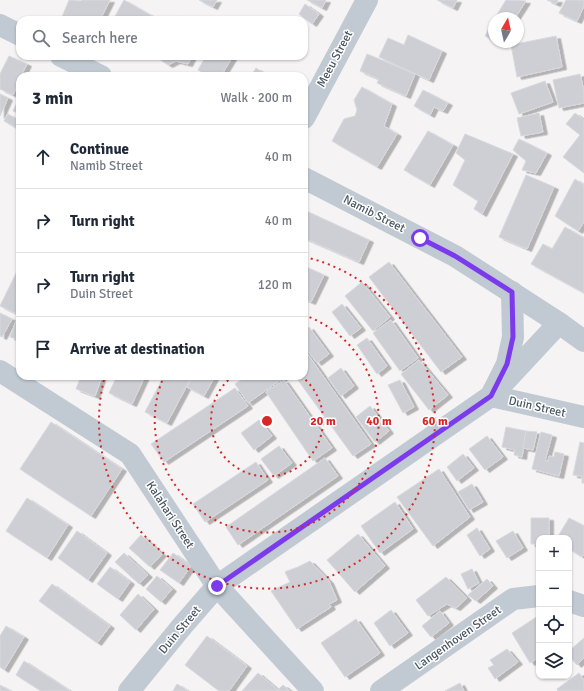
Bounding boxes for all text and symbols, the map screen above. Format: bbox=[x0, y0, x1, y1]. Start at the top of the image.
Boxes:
north arrow bbox=[488, 12, 524, 48]
search box bbox=[16, 16, 308, 60]
icon: search bbox=[30, 27, 52, 49]
street label: Meeu Street bbox=[314, 28, 356, 90]
text: Search here bbox=[62, 29, 138, 47]
text: 3 min bbox=[32, 88, 73, 109]
text: Walk · 200 m bbox=[221, 90, 292, 106]
text: Continue bbox=[70, 140, 129, 158]
icon: ahead bbox=[32, 146, 54, 168]
text: 40 m bbox=[265, 149, 292, 165]
text: Namib Street bbox=[70, 158, 143, 174]
street label: Namib Street bbox=[341, 192, 407, 236]
icon: right bbox=[32, 210, 54, 232]
text: Turn right bbox=[70, 212, 135, 230]
text: 40 m bbox=[265, 213, 292, 229]
route start bbox=[411, 229, 429, 247]
text: Turn right bbox=[70, 268, 135, 286]
icon: right bbox=[32, 274, 54, 296]
text: 120 m bbox=[258, 277, 292, 293]
text: Duin Street bbox=[70, 286, 133, 302]
icon: arrive bbox=[32, 338, 54, 360]
text: Arrive at destination bbox=[70, 340, 205, 358]
street label: Duin Street bbox=[507, 393, 567, 421]
centre of rings bbox=[260, 414, 274, 428]
text: 20 m bbox=[310, 414, 336, 429]
text: 40 m bbox=[366, 414, 392, 429]
text: 60 m bbox=[422, 414, 448, 429]
street label: Kalahari Street bbox=[143, 479, 197, 551]
map controls bbox=[536, 535, 572, 679]
button: + bbox=[536, 535, 572, 571]
button: − bbox=[536, 571, 572, 607]
route end bbox=[208, 577, 226, 595]
street label: Duin Street bbox=[156, 603, 204, 657]
street label: Langenhoven Street bbox=[412, 603, 504, 673]
button: locate bbox=[536, 607, 572, 643]
button: layers bbox=[536, 643, 572, 679]

